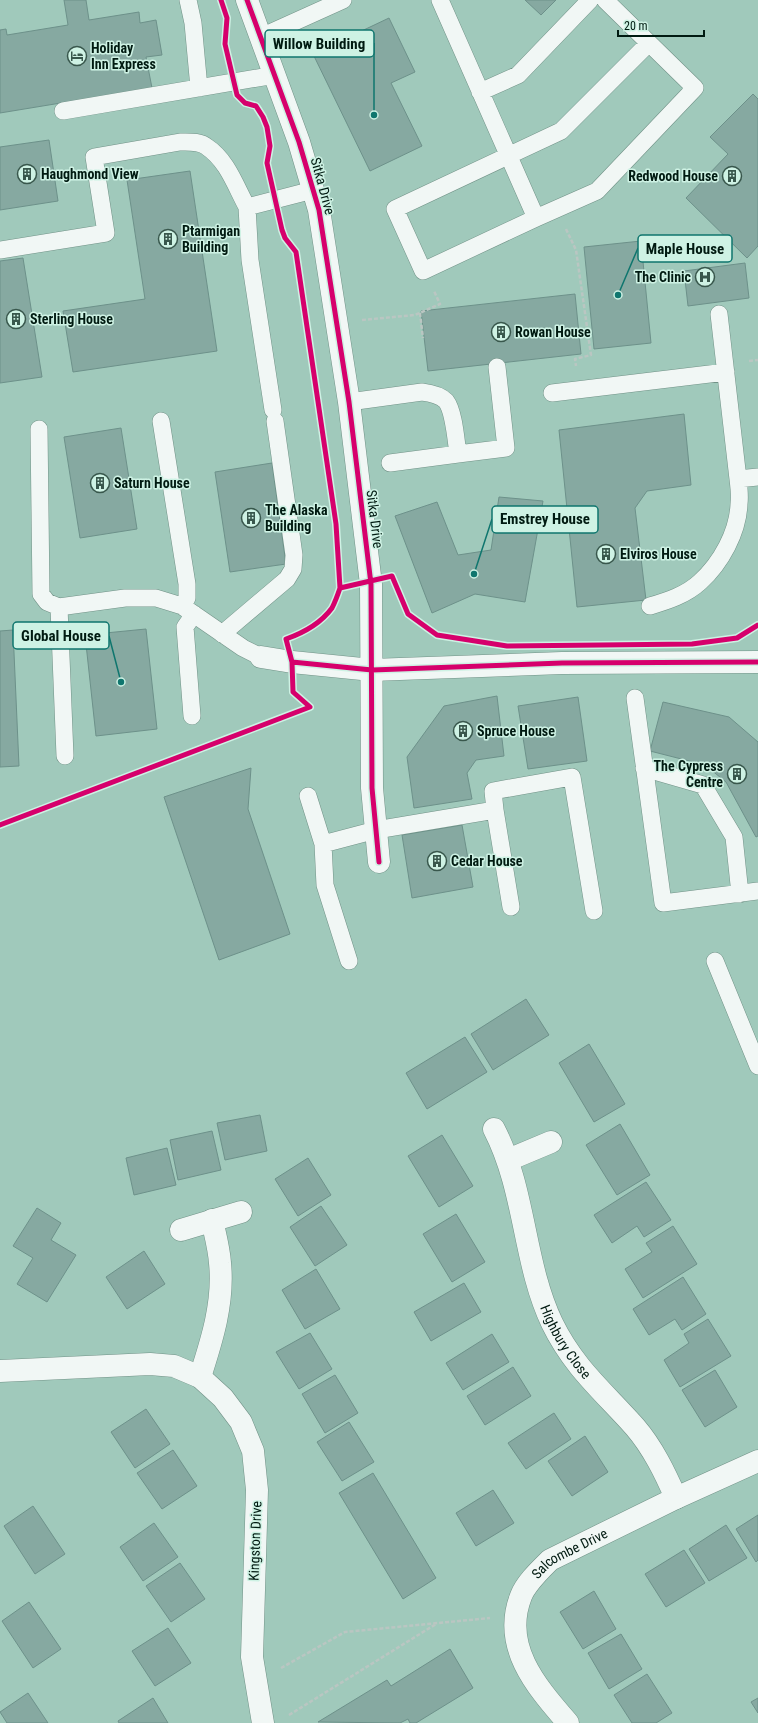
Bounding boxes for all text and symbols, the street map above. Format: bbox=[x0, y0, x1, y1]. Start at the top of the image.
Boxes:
scale bar bbox=[618, 12, 704, 38]
text: 20 m bbox=[624, 19, 648, 33]
callout: Willow Building bbox=[265, 30, 374, 57]
text: Willow Building bbox=[273, 35, 365, 53]
place label: Holiday Inn Express bbox=[91, 40, 156, 72]
hotel icon: Holiday Inn Express bbox=[66, 45, 88, 67]
street label: Sitka Drive bbox=[308, 156, 338, 217]
building icon: Haughmond View bbox=[16, 163, 38, 185]
building icon: Redwood House bbox=[721, 165, 743, 187]
place label: Haughmond View bbox=[41, 166, 139, 182]
place label: Redwood House bbox=[628, 168, 718, 184]
place label: Ptarmigan Building bbox=[182, 223, 240, 255]
building icon: Ptarmigan Building bbox=[157, 228, 179, 250]
callout: Maple House bbox=[638, 235, 732, 262]
text: Maple House bbox=[646, 240, 724, 258]
hospital icon: The Clinic bbox=[694, 266, 716, 288]
place label: The Clinic bbox=[635, 269, 692, 285]
building icon: Sterling House bbox=[5, 308, 27, 330]
place label: Sterling House bbox=[30, 311, 113, 327]
building icon: Rowan House bbox=[490, 321, 512, 343]
place label: Rowan House bbox=[515, 324, 591, 340]
building icon: Saturn House bbox=[89, 472, 111, 494]
place label: Saturn House bbox=[114, 475, 190, 491]
street label: Sitka Drive bbox=[363, 489, 387, 550]
place label: The Alaska Building bbox=[265, 502, 328, 534]
callout: Emstrey House bbox=[492, 506, 598, 533]
building icon: The Alaska Building bbox=[240, 507, 262, 529]
text: Emstrey House bbox=[500, 510, 590, 528]
building icon: Elviros House bbox=[595, 543, 617, 565]
place label: Elviros House bbox=[620, 546, 697, 562]
callout: Global House bbox=[13, 622, 109, 649]
text: Global House bbox=[21, 627, 101, 645]
building icon: Spruce House bbox=[452, 720, 474, 742]
place label: Spruce House bbox=[477, 723, 555, 739]
place label: The Cypress Centre bbox=[654, 758, 723, 790]
building icon: The Cypress Centre bbox=[726, 763, 748, 785]
building icon: Cedar House bbox=[426, 850, 448, 872]
place label: Cedar House bbox=[451, 853, 523, 869]
street label: Highbury Close bbox=[537, 1303, 595, 1382]
street label: Kingston Drive bbox=[246, 1500, 264, 1581]
street label: Salcombe Drive bbox=[528, 1525, 610, 1582]

